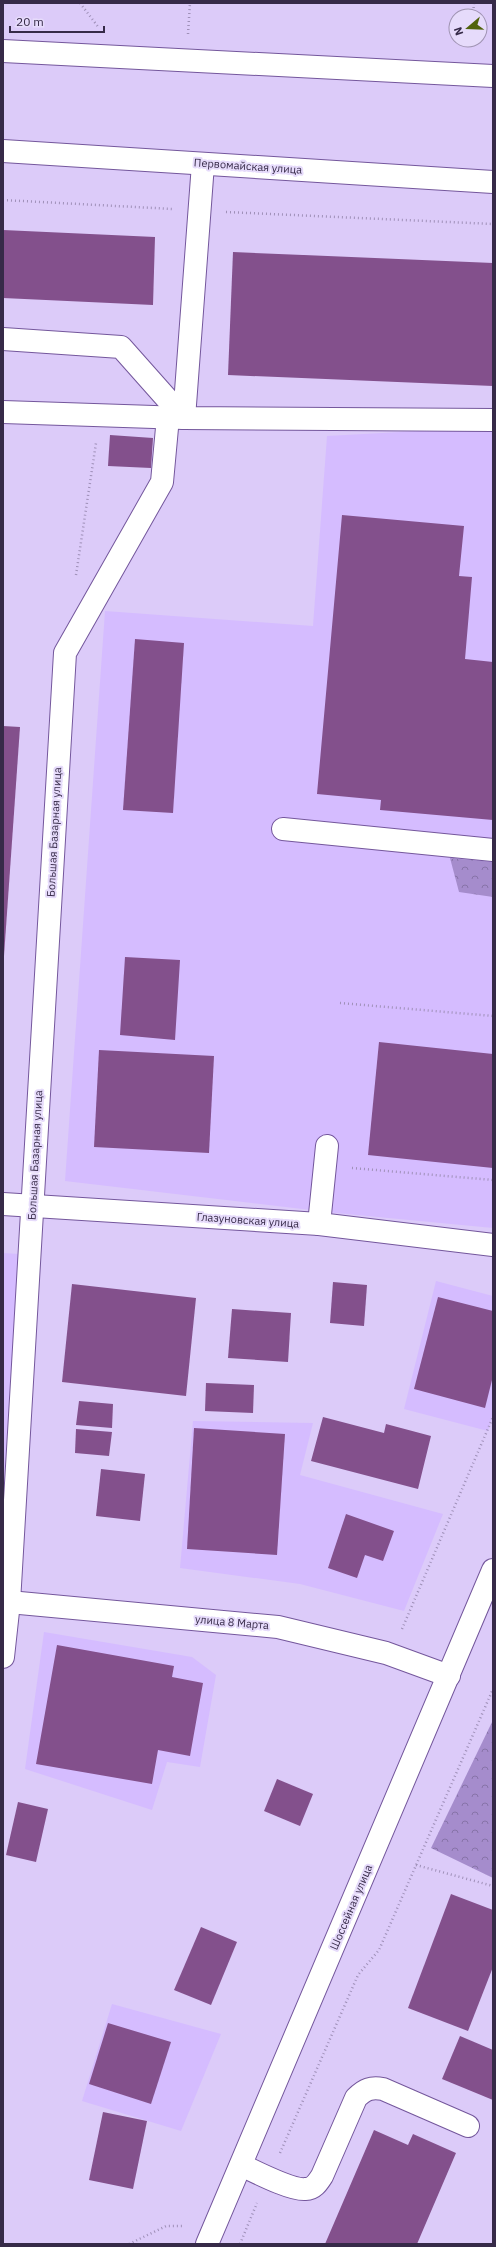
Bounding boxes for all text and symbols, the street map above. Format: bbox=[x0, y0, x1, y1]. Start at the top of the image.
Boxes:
scale bar bbox=[10, 8, 104, 34]
north arrow bbox=[448, 8, 488, 48]
text: 20 m bbox=[16, 14, 44, 29]
text: N bbox=[451, 25, 466, 37]
street label: Первомайская улица bbox=[193, 155, 303, 177]
street label: Большая Базарная улица bbox=[44, 767, 64, 897]
street label: Большая Базарная улица bbox=[25, 1090, 45, 1220]
street label: Глазуновская улица bbox=[196, 1209, 300, 1231]
street label: улица 8 Марта bbox=[194, 1612, 270, 1632]
street label: Шоссейная улица bbox=[327, 1862, 375, 1952]

